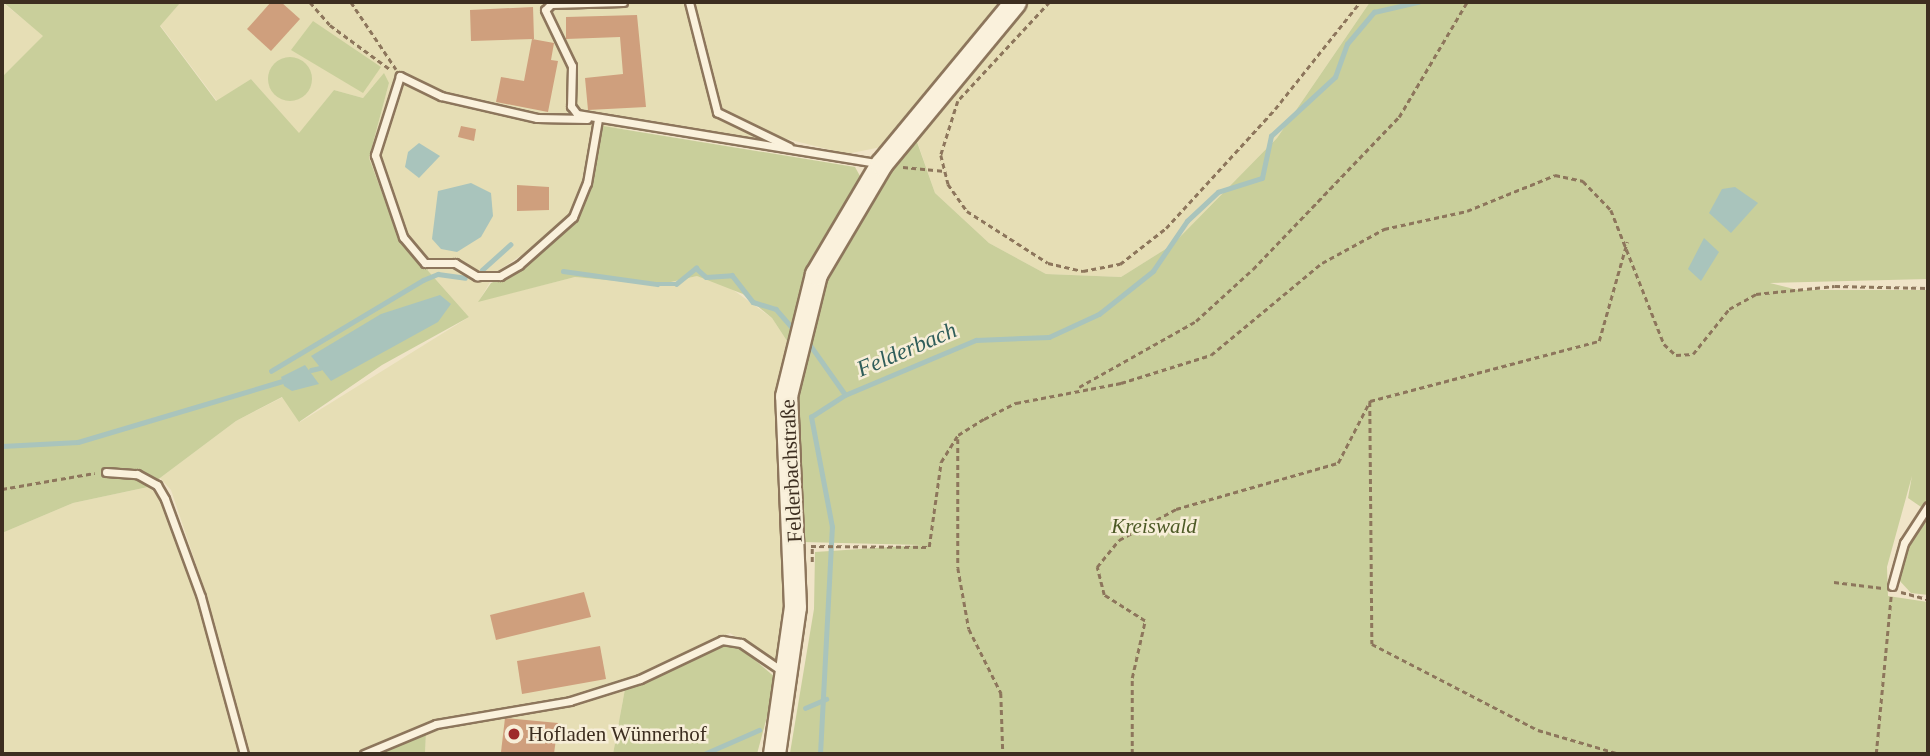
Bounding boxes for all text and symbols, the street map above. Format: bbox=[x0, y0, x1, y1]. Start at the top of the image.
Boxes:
water label: Felderbach bbox=[853, 317, 961, 383]
street label: Felderbachstraße bbox=[775, 399, 807, 543]
park label: Kreiswald bbox=[1111, 513, 1197, 539]
place label: Hofladen Wünnerhof bbox=[528, 721, 707, 747]
marker: Hofladen Wünnerhof bbox=[506, 726, 522, 742]

